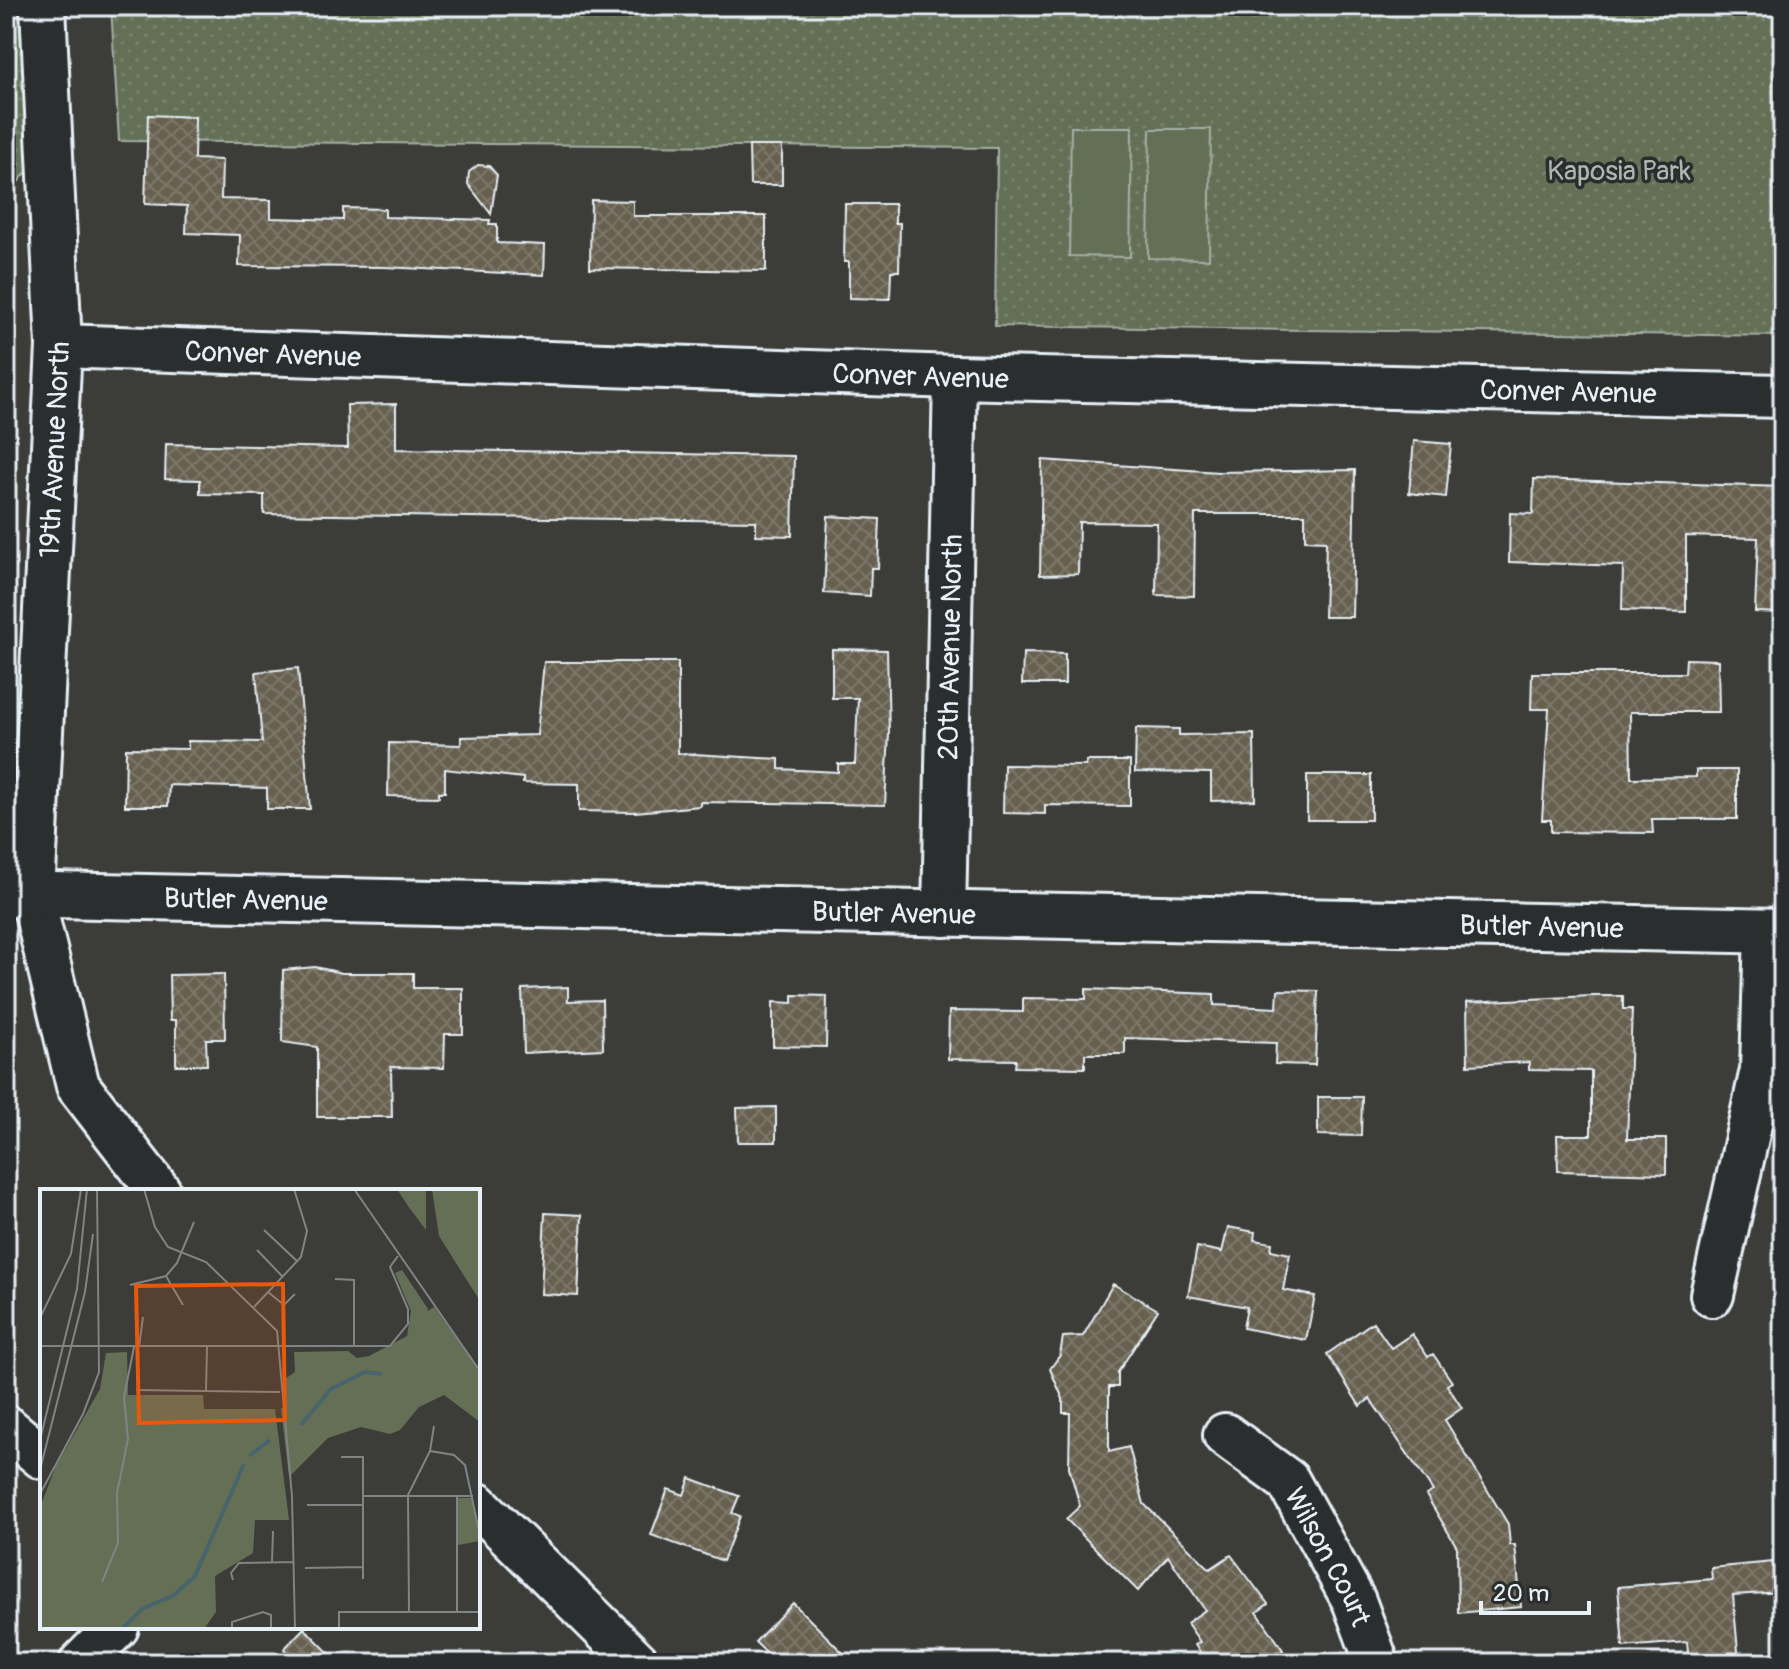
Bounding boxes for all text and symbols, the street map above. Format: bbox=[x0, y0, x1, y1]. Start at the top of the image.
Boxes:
park label: Kaposia Park bbox=[1547, 154, 1691, 189]
street label: Conver Avenue bbox=[184, 334, 362, 375]
street label: 19th Avenue North bbox=[33, 341, 78, 559]
street label: Conver Avenue bbox=[832, 357, 1009, 397]
street label: Conver Avenue bbox=[1480, 373, 1657, 412]
street label: 20th Avenue North bbox=[931, 534, 971, 760]
street label: Butler Avenue bbox=[164, 881, 328, 920]
street label: Butler Avenue bbox=[811, 895, 976, 933]
street label: Butler Avenue bbox=[1459, 908, 1624, 947]
inset map bbox=[40, 1189, 480, 1629]
street label: Wilson Court bbox=[1276, 1482, 1378, 1632]
scale bar bbox=[1481, 1565, 1589, 1615]
text: 20 m bbox=[1493, 1579, 1549, 1608]

